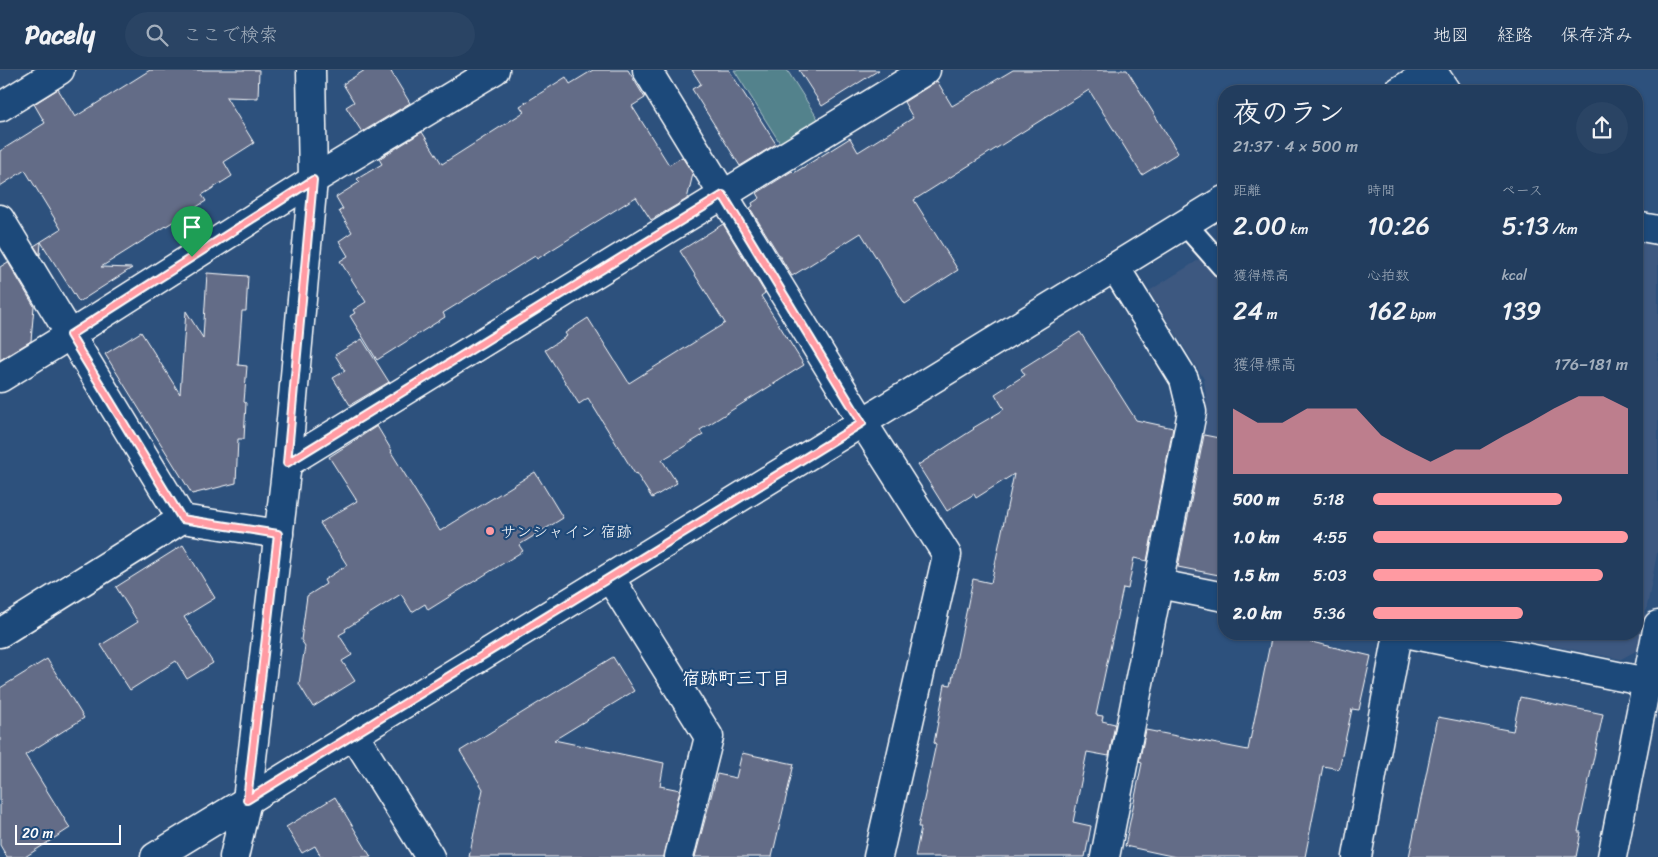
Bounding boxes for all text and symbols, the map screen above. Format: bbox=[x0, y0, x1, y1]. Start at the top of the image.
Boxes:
search box bbox=[125, 12, 475, 57]
text: Pacely bbox=[25, 14, 95, 56]
text: ここで検索 bbox=[183, 18, 278, 51]
text: 地図 bbox=[1433, 19, 1469, 51]
text: 経路 bbox=[1497, 19, 1533, 51]
text: 保存済み bbox=[1561, 19, 1633, 51]
icon: search bbox=[143, 21, 171, 49]
text: 夜のラン bbox=[1233, 88, 1345, 137]
button: share bbox=[1576, 102, 1628, 154]
text: 21:37 · 4 × 500 m bbox=[1233, 132, 1358, 161]
text: 距離 bbox=[1233, 178, 1261, 203]
text: 時間 bbox=[1367, 178, 1395, 203]
text: ペース bbox=[1502, 178, 1543, 203]
text: 2.00 bbox=[1233, 203, 1287, 248]
text: 10:26 bbox=[1367, 203, 1430, 248]
text: 5:13 bbox=[1502, 203, 1549, 248]
pin bbox=[171, 206, 213, 257]
icon: arrive bbox=[178, 213, 206, 241]
text: km bbox=[1287, 217, 1308, 242]
text: /km bbox=[1549, 217, 1578, 242]
text: 獲得標高 bbox=[1233, 263, 1289, 288]
text: 心拍数 bbox=[1367, 263, 1409, 288]
text: kcal bbox=[1502, 263, 1527, 288]
text: 24 bbox=[1233, 288, 1263, 333]
text: 162 bbox=[1367, 288, 1407, 333]
text: 139 bbox=[1502, 288, 1541, 333]
text: m bbox=[1263, 302, 1277, 327]
text: bpm bbox=[1407, 302, 1436, 327]
text: 獲得標高 bbox=[1233, 350, 1297, 379]
text: 176–181 m bbox=[1554, 350, 1628, 379]
text: 500 m bbox=[1233, 485, 1279, 514]
text: 5:18 bbox=[1313, 485, 1344, 514]
place label: サンシャイン 宿跡 bbox=[500, 517, 632, 546]
text: 1.0 km bbox=[1233, 523, 1280, 552]
text: 4:55 bbox=[1313, 523, 1347, 552]
marker: サンシャイン 宿跡 bbox=[484, 525, 496, 537]
text: 1.5 km bbox=[1233, 561, 1279, 590]
text: 5:03 bbox=[1313, 561, 1347, 590]
text: 2.0 km bbox=[1233, 599, 1282, 628]
text: 5:36 bbox=[1313, 599, 1345, 628]
district label: 宿跡町三丁目 bbox=[682, 662, 790, 694]
text: 20 m bbox=[22, 821, 53, 846]
scale bar bbox=[15, 822, 121, 845]

